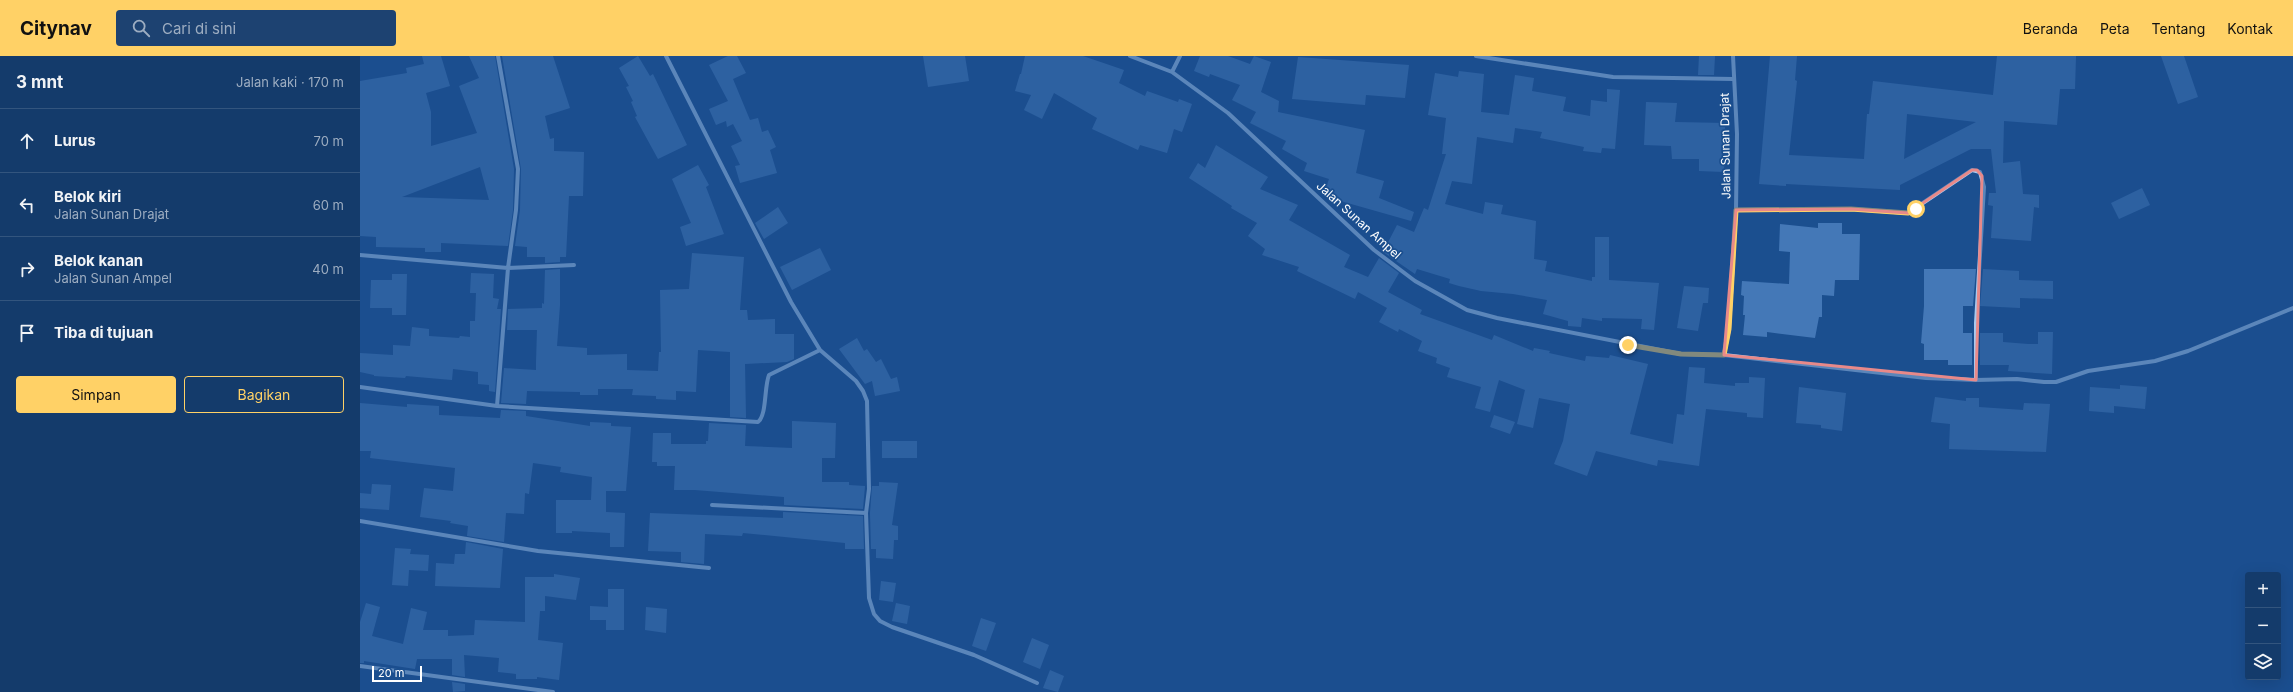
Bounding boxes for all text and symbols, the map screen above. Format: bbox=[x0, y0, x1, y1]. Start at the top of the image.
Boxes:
search box bbox=[116, 10, 396, 46]
text: Citynav bbox=[20, 17, 92, 40]
icon: search bbox=[130, 17, 152, 39]
text: Cari di sini bbox=[162, 19, 236, 38]
text: Beranda bbox=[2023, 20, 2078, 37]
text: Peta bbox=[2100, 20, 2130, 37]
text: Tentang bbox=[2152, 20, 2205, 37]
text: Kontak bbox=[2227, 20, 2273, 37]
text: 3 mnt bbox=[16, 72, 63, 92]
text: Jalan kaki · 170 m bbox=[236, 74, 344, 90]
street label: Jalan Sunan Drajat bbox=[1717, 93, 1733, 199]
icon: ahead bbox=[16, 130, 38, 152]
text: Lurus bbox=[54, 131, 96, 150]
text: 70 m bbox=[314, 133, 344, 149]
street label: Jalan Sunan Ampel bbox=[1314, 178, 1404, 262]
text: Belok kiri bbox=[54, 187, 121, 206]
icon: left bbox=[16, 194, 38, 216]
text: 60 m bbox=[313, 197, 344, 213]
route start bbox=[1907, 200, 1925, 218]
text: Jalan Sunan Drajat bbox=[54, 206, 169, 222]
text: Belok kanan bbox=[54, 251, 143, 270]
icon: right bbox=[16, 258, 38, 280]
text: 40 m bbox=[312, 261, 344, 277]
text: Jalan Sunan Ampel bbox=[54, 270, 172, 286]
icon: arrive bbox=[16, 322, 38, 344]
text: Tiba di tujuan bbox=[54, 323, 153, 342]
route end bbox=[1619, 336, 1637, 354]
button: Simpan bbox=[16, 376, 176, 413]
button: Bagikan bbox=[184, 376, 344, 413]
map controls bbox=[2245, 572, 2281, 680]
button: + bbox=[2245, 572, 2281, 608]
button: − bbox=[2245, 608, 2281, 644]
button: layers bbox=[2245, 644, 2281, 680]
scale bar bbox=[372, 664, 422, 683]
text: 20 m bbox=[378, 666, 404, 680]

